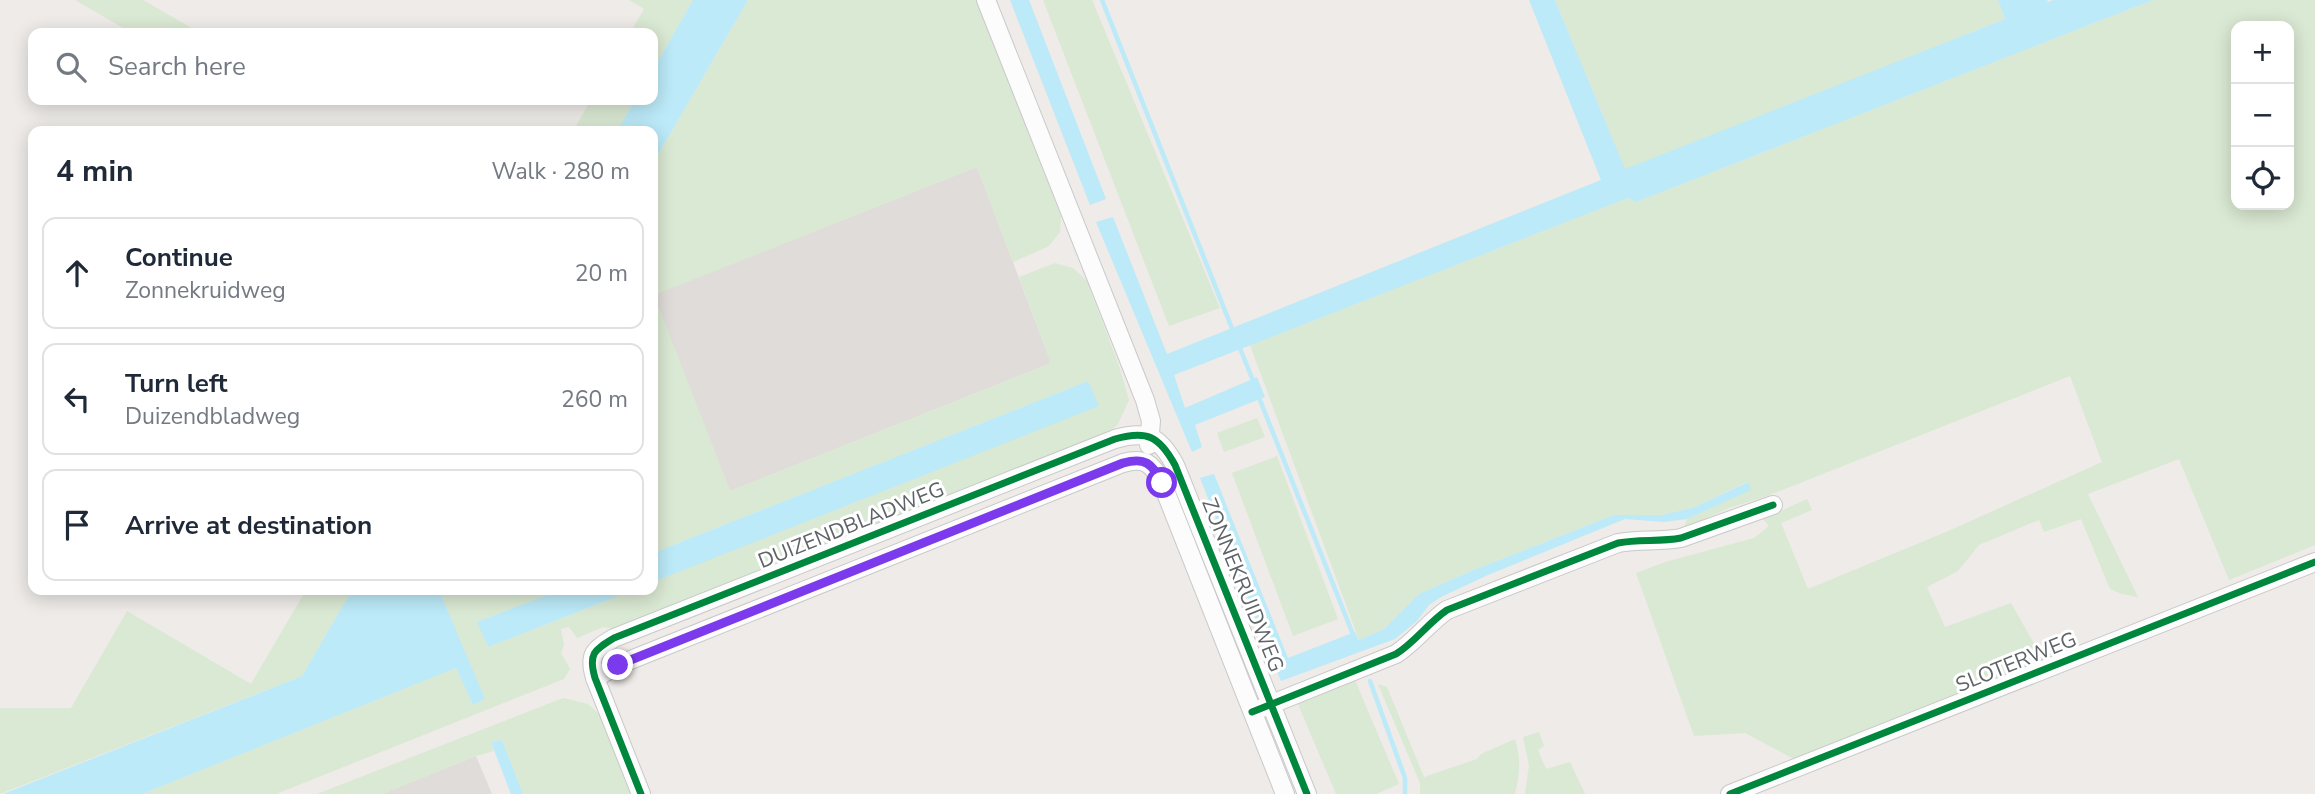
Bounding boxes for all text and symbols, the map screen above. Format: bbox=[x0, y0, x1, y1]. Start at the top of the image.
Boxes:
map controls bbox=[2231, 21, 2294, 210]
button: + bbox=[2231, 21, 2294, 84]
search box bbox=[28, 28, 658, 105]
icon: search bbox=[52, 48, 90, 86]
text: Search here bbox=[108, 49, 246, 84]
button: − bbox=[2231, 84, 2294, 147]
button: locate bbox=[2231, 147, 2294, 210]
text: 4 min bbox=[56, 151, 134, 192]
text: Walk · 280 m bbox=[491, 156, 630, 187]
text: Continue bbox=[125, 240, 233, 275]
icon: ahead bbox=[58, 254, 96, 292]
text: 20 m bbox=[575, 258, 628, 289]
text: Zonnekruidweg bbox=[125, 275, 286, 306]
text: Turn left bbox=[125, 366, 228, 401]
icon: left bbox=[58, 380, 96, 418]
text: 260 m bbox=[561, 384, 628, 415]
text: Duizendbladweg bbox=[125, 401, 300, 432]
route start bbox=[1146, 467, 1177, 498]
street label: DUIZENDBLADWEG bbox=[754, 475, 948, 575]
street label: ZONNEKRUIDWEG bbox=[1195, 494, 1291, 676]
icon: arrive bbox=[58, 506, 96, 544]
text: Arrive at destination bbox=[125, 508, 372, 543]
street label: SLOTERWEG bbox=[1951, 625, 2081, 699]
route end bbox=[602, 649, 633, 680]

